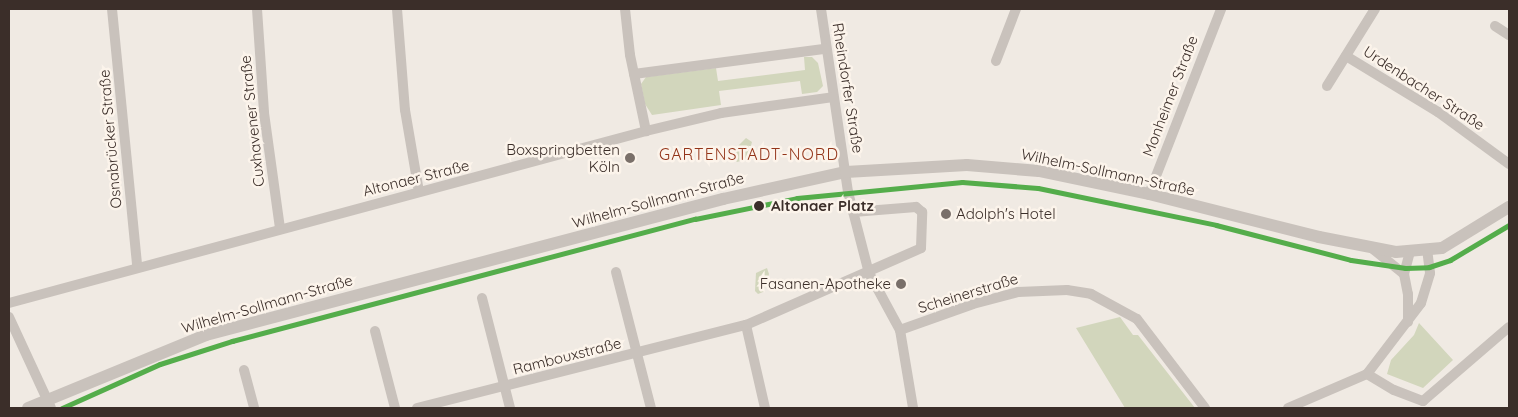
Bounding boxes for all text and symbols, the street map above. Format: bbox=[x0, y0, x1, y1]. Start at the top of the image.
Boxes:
street label: Rheindorfer Straße bbox=[829, 22, 867, 154]
street label: Monheimer Straße bbox=[1139, 33, 1201, 159]
street label: Urdenbacher Straße bbox=[1360, 42, 1488, 134]
street label: Cuxhavener Straße bbox=[236, 54, 268, 188]
street label: Osnabrücker Straße bbox=[95, 69, 125, 209]
place label: Boxspringbetten Köln bbox=[506, 140, 620, 175]
district label: GARTENSTADT-NORD bbox=[657, 144, 841, 164]
street label: Wilhelm-Sollmann-Straße bbox=[1019, 145, 1197, 199]
marker: Boxspringbetten Köln bbox=[624, 152, 636, 164]
street label: Altonaer Straße bbox=[361, 156, 471, 200]
street label: Wilhelm-Sollmann-Straße bbox=[570, 168, 746, 232]
place label: Altonaer Platz bbox=[771, 197, 874, 215]
marker: Altonaer Platz bbox=[751, 198, 767, 214]
place label: Adolph's Hotel bbox=[956, 205, 1056, 223]
marker: Adolph's Hotel bbox=[940, 208, 952, 220]
street label: Scheinerstraße bbox=[916, 269, 1020, 317]
street label: Wilhelm-Sollmann-Straße bbox=[179, 271, 355, 337]
place label: Fasanen-Apotheke bbox=[760, 275, 891, 293]
marker: Fasanen-Apotheke bbox=[895, 278, 907, 290]
street label: Rambouxstraße bbox=[511, 334, 623, 378]

